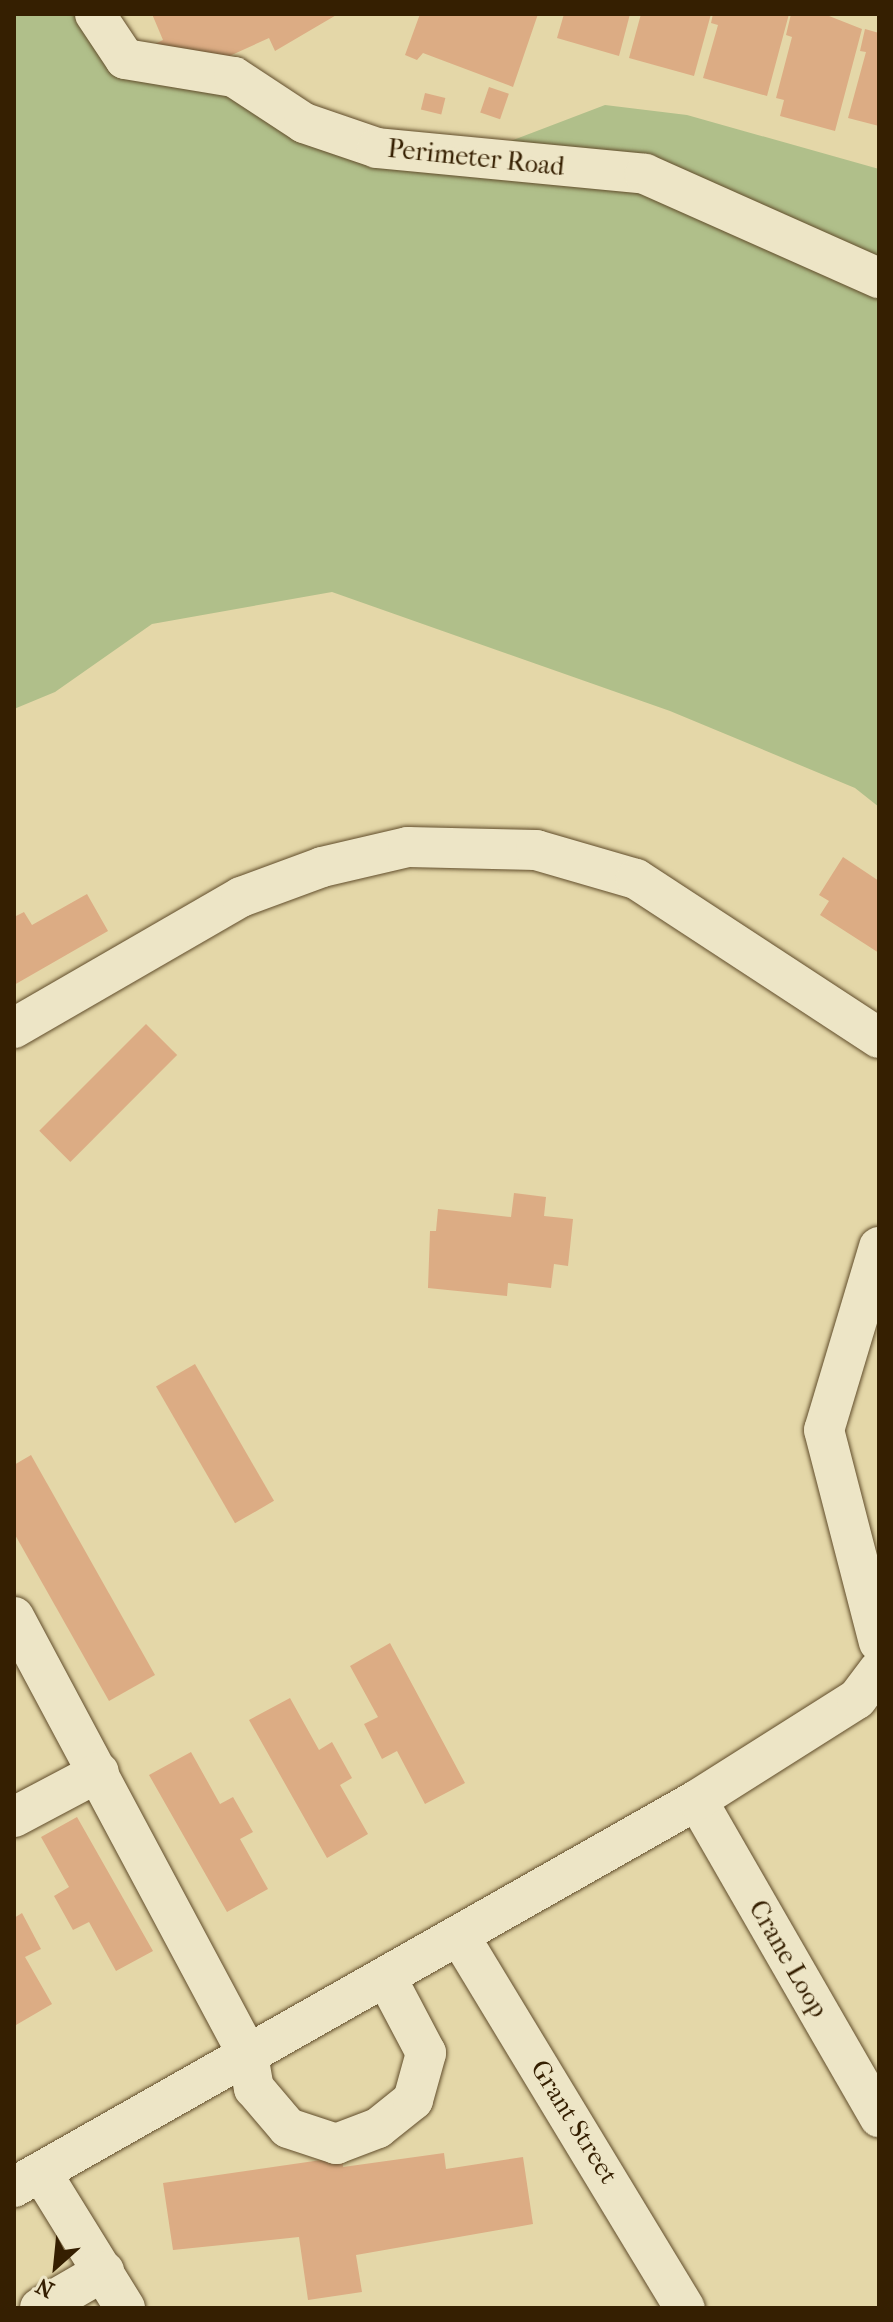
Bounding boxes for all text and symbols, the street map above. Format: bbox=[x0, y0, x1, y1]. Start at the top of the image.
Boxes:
street label: Perimeter Road bbox=[386, 133, 566, 183]
street label: Crane Loop bbox=[742, 1895, 834, 2023]
street label: Grant Street bbox=[524, 2054, 624, 2190]
north arrow bbox=[16, 2226, 96, 2306]
text: N bbox=[32, 2272, 58, 2303]

